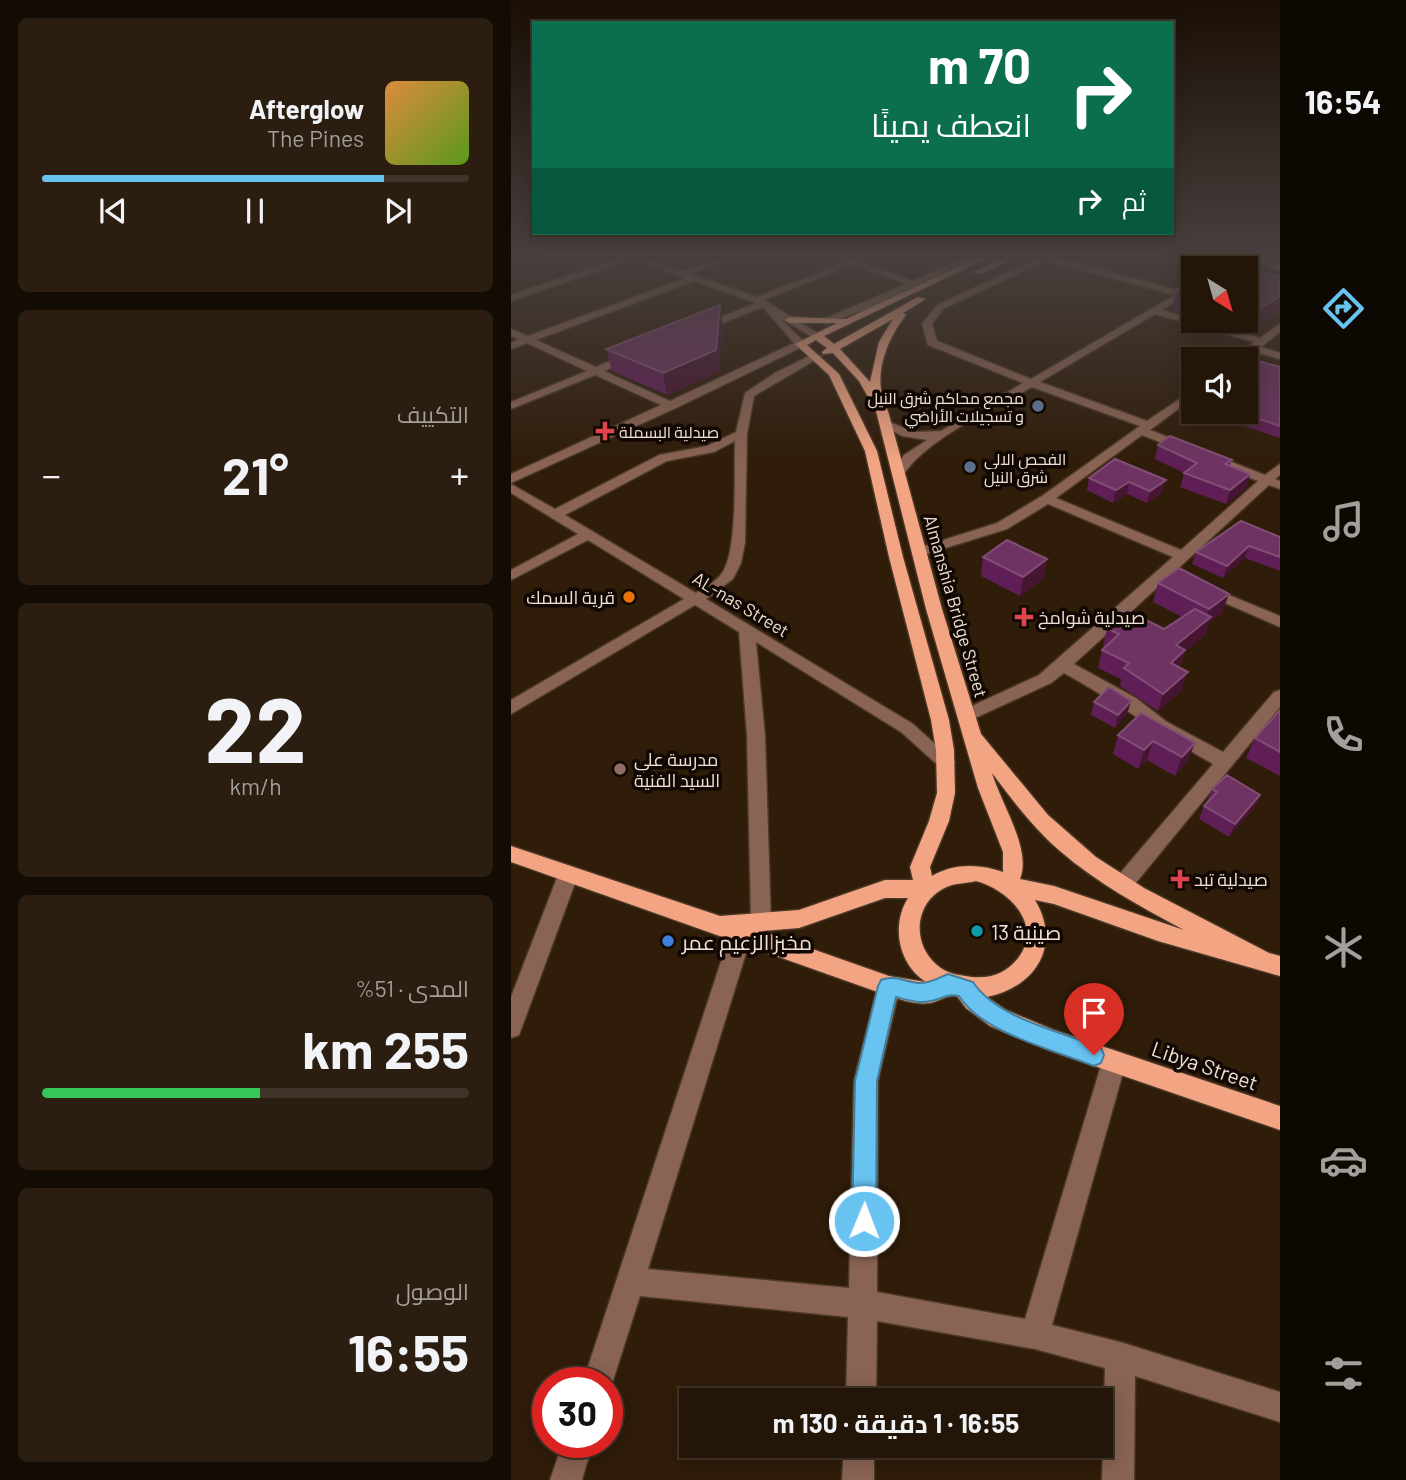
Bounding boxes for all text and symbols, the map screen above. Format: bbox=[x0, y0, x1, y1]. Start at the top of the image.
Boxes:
text: 70 m bbox=[928, 35, 1031, 94]
icon: right bbox=[1055, 49, 1146, 140]
text: 16:54 bbox=[1305, 82, 1381, 120]
text: Afterglow bbox=[249, 93, 364, 124]
text: انعطف يمينًا bbox=[871, 105, 1031, 143]
text: The Pines bbox=[267, 124, 364, 152]
icon: right bbox=[1070, 182, 1108, 220]
text: ثم bbox=[1122, 185, 1146, 216]
icon: previous bbox=[94, 192, 132, 230]
icon: pause bbox=[236, 192, 274, 230]
icon: next bbox=[379, 192, 417, 230]
north arrow bbox=[1181, 256, 1258, 332]
map controls bbox=[1181, 256, 1258, 424]
icon: directions bbox=[1319, 284, 1368, 333]
button: sound bbox=[1181, 347, 1258, 424]
place label: مجمع محاكم شرق النيل و تسجيلات الأراضي bbox=[868, 388, 1024, 429]
marker: مجمع محاكم شرق النيل و تسجيلات الأراضي bbox=[1030, 398, 1046, 414]
text: التكييف bbox=[397, 400, 469, 428]
place label: صيدلية البسملة bbox=[619, 422, 719, 442]
marker: صيدلية البسملة bbox=[597, 423, 613, 439]
text: 21° bbox=[222, 443, 289, 505]
place label: الفحص الالي شرق النيل bbox=[984, 449, 1066, 488]
text: − bbox=[42, 451, 61, 497]
text: + bbox=[450, 451, 469, 497]
marker: الفحص الالي شرق النيل bbox=[962, 459, 978, 475]
icon: music bbox=[1319, 497, 1368, 546]
street label: Almanshia Bridge Street bbox=[919, 512, 993, 700]
street label: AL-nas Street bbox=[689, 567, 793, 641]
place label: قرية السمك bbox=[526, 586, 615, 609]
marker: قرية السمك bbox=[621, 589, 637, 605]
place label: صيدلية شوامخ bbox=[1038, 606, 1145, 630]
marker: صيدلية شوامخ bbox=[1016, 609, 1032, 625]
text: 22 bbox=[205, 672, 306, 781]
icon: phone bbox=[1319, 710, 1368, 759]
place label: مدرسة علي السيد الفنية bbox=[634, 748, 720, 791]
marker: مدرسة علي السيد الفنية bbox=[612, 761, 628, 777]
text: km/h bbox=[229, 772, 282, 800]
place label: صيدلية تبد bbox=[1194, 868, 1268, 890]
marker: صيدلية تبد bbox=[1172, 871, 1188, 887]
place label: صينية 13 bbox=[991, 919, 1061, 944]
marker: صينية 13 bbox=[969, 923, 985, 939]
icon: climate bbox=[1319, 923, 1368, 972]
place label: مخبز الزعيم عمر bbox=[681, 929, 812, 957]
marker: مخبز الزعيم عمر bbox=[660, 933, 676, 949]
text: المدى · 51% bbox=[355, 974, 469, 1002]
pin bbox=[1064, 983, 1124, 1055]
icon: arrive bbox=[1075, 994, 1113, 1032]
text: 255 km bbox=[302, 1017, 469, 1079]
street label: Libya Street bbox=[1149, 1035, 1261, 1095]
icon: car bbox=[1319, 1136, 1368, 1185]
position arrow bbox=[827, 1184, 901, 1258]
text: الوصول bbox=[396, 1277, 469, 1305]
text: 16:55 bbox=[348, 1320, 469, 1382]
icon: filters bbox=[1319, 1349, 1368, 1398]
speed limit sign: 30 bbox=[532, 1367, 623, 1458]
text: 16:55 · 1 دقيقة · 130 m bbox=[773, 1407, 1019, 1438]

